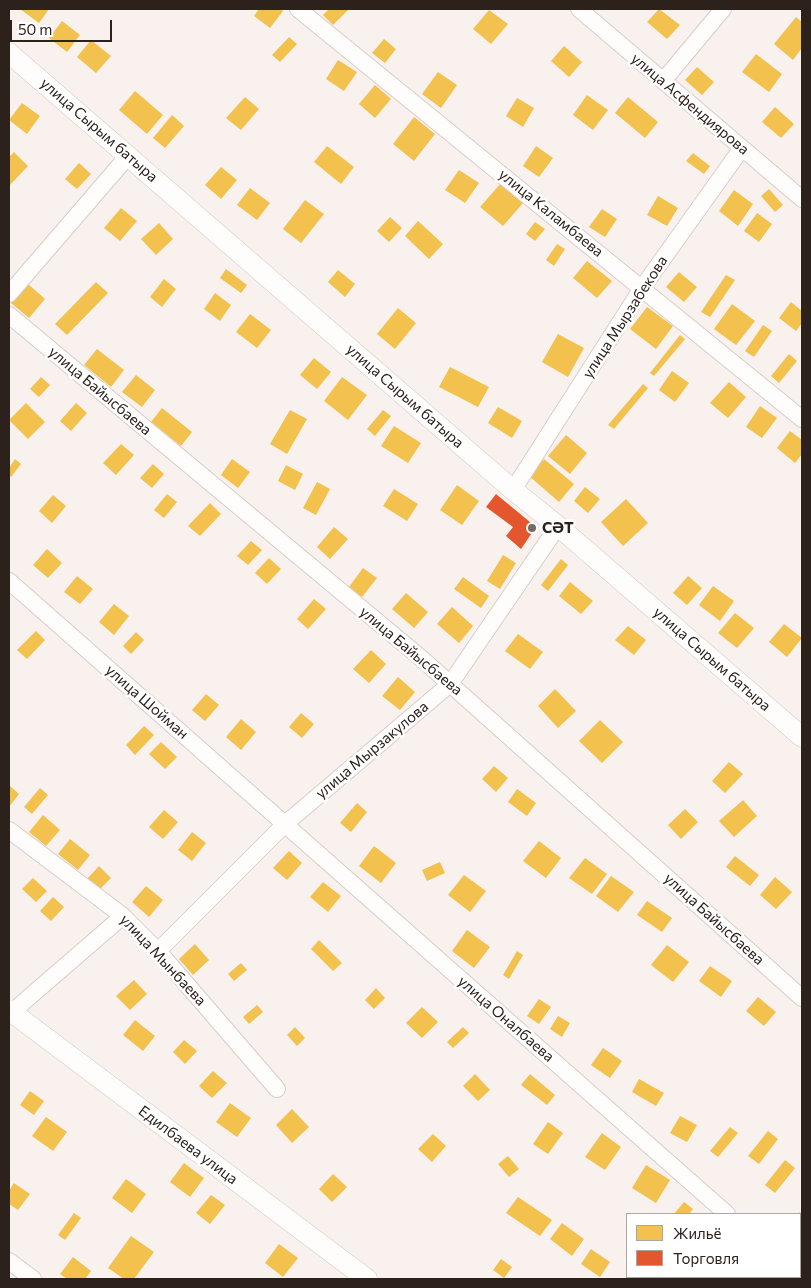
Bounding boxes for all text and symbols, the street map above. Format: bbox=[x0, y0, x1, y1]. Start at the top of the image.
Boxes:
scale bar bbox=[12, 10, 115, 42]
text: 50 m bbox=[18, 20, 52, 38]
street label: улица Асфендиярова bbox=[627, 49, 753, 159]
street label: улица Сырым батыра bbox=[37, 74, 161, 186]
street label: улица Каламбаева bbox=[495, 165, 607, 261]
street label: улица Мырзабекова bbox=[579, 252, 671, 382]
street label: улица Сырым батыра bbox=[343, 340, 467, 452]
street label: улица Байысбаева bbox=[45, 343, 155, 439]
place label: СƏТ bbox=[542, 519, 574, 537]
marker: СƏТ bbox=[526, 522, 538, 534]
street label: улица Байысбаева bbox=[356, 603, 466, 699]
street label: улица Сырым батыра bbox=[650, 603, 774, 715]
street label: улица Шойман bbox=[102, 661, 192, 743]
street label: улица Мырзакулова bbox=[312, 698, 432, 802]
street label: улица Байысбаева bbox=[660, 869, 768, 969]
street label: улица Мынбаева bbox=[116, 911, 210, 1009]
street label: улица Оналбаева bbox=[454, 972, 558, 1066]
street label: Едилбаева улица bbox=[135, 1102, 241, 1188]
legend bbox=[626, 1213, 801, 1278]
text: Жильё bbox=[673, 1224, 721, 1242]
text: Торговля bbox=[673, 1249, 739, 1267]

